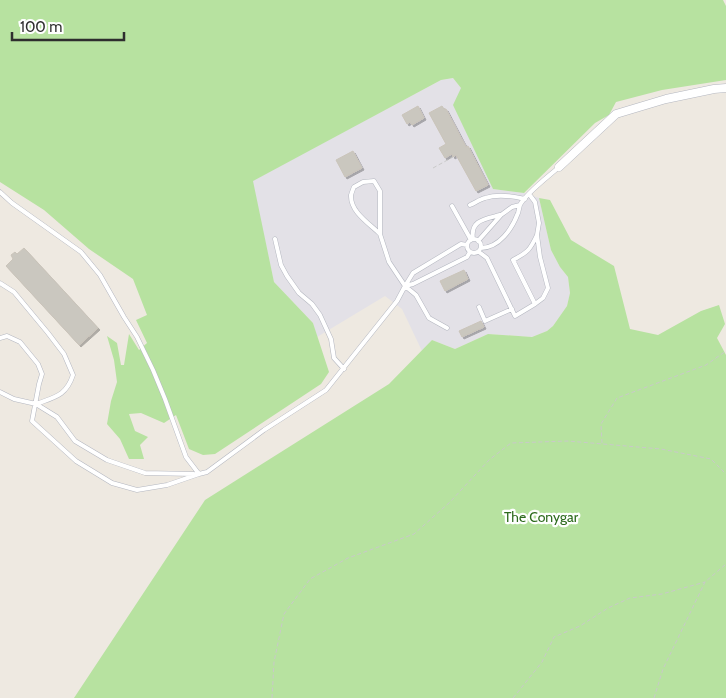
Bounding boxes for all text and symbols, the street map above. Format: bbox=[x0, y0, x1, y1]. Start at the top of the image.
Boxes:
scale bar bbox=[12, 10, 125, 42]
text: 100 m bbox=[20, 18, 62, 36]
park label: The Conygar bbox=[504, 508, 579, 526]

